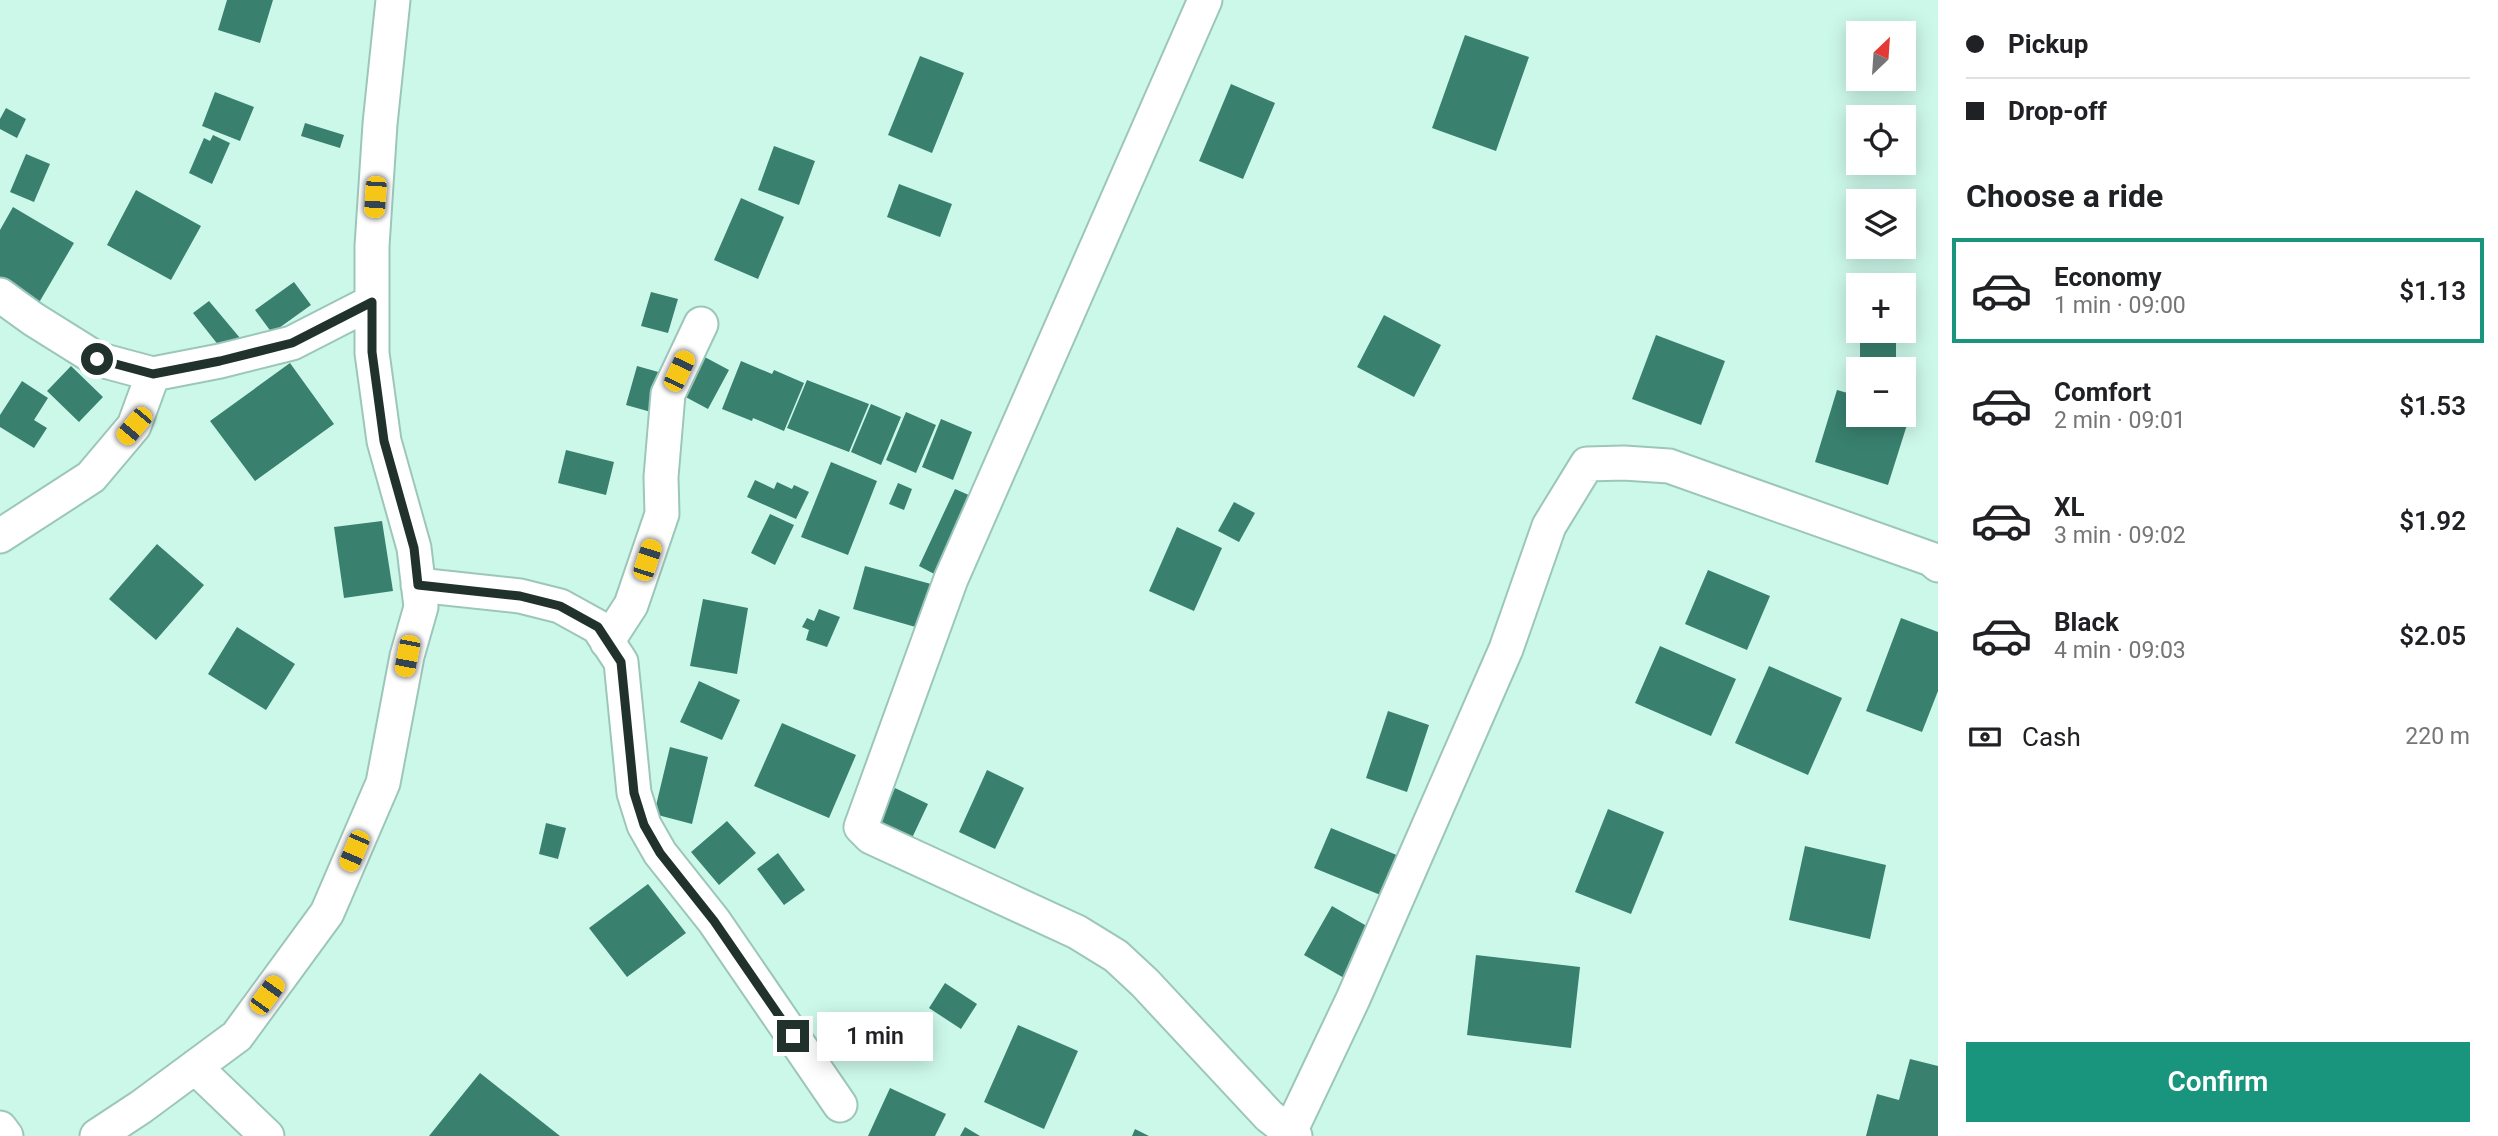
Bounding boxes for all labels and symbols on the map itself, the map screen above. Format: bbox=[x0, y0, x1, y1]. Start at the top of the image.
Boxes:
north arrow bbox=[1846, 21, 1916, 91]
car bbox=[364, 175, 387, 219]
route start bbox=[81, 343, 113, 375]
car bbox=[661, 348, 698, 394]
car bbox=[113, 403, 156, 449]
car bbox=[631, 537, 664, 583]
car bbox=[393, 633, 422, 679]
car bbox=[337, 828, 372, 874]
car bbox=[247, 972, 288, 1018]
callout: 1 min bbox=[818, 1012, 933, 1060]
route end bbox=[777, 1020, 809, 1052]

